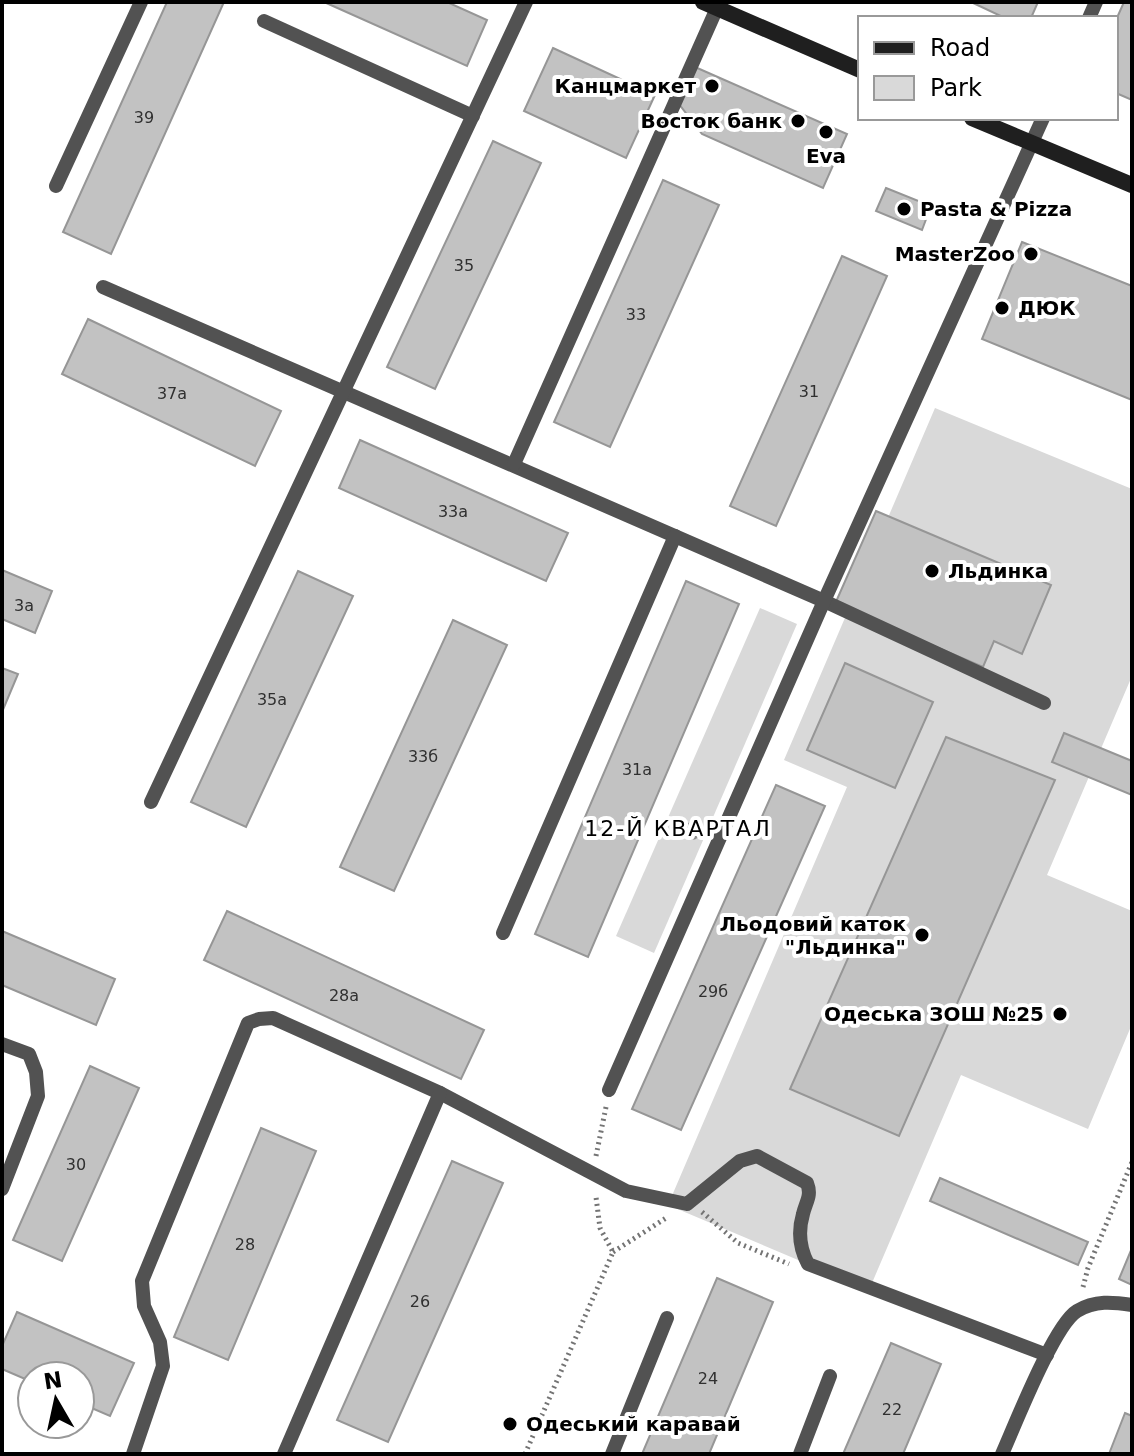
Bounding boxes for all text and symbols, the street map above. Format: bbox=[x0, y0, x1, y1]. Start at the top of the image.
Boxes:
legend bbox=[858, 16, 1118, 120]
text: Road bbox=[930, 34, 990, 62]
place label: Канцмаркет bbox=[555, 74, 696, 98]
text: Park bbox=[930, 74, 982, 102]
marker: Канцмаркет bbox=[703, 77, 721, 95]
house number: 39 bbox=[134, 108, 154, 127]
place label: Восток банк bbox=[640, 109, 782, 133]
marker: Восток банк bbox=[789, 112, 807, 130]
marker: Eva bbox=[817, 123, 835, 141]
place label: Eva bbox=[806, 144, 846, 168]
place label: Pasta & Pizza bbox=[920, 197, 1072, 221]
marker: Pasta & Pizza bbox=[895, 200, 913, 218]
place label: MasterZoo bbox=[895, 242, 1015, 266]
marker: MasterZoo bbox=[1022, 245, 1040, 263]
house number: 35 bbox=[454, 256, 474, 275]
place label: ДЮК bbox=[1018, 296, 1076, 320]
marker: ДЮК bbox=[993, 299, 1011, 317]
house number: 33 bbox=[626, 305, 646, 324]
house number: 31 bbox=[799, 382, 819, 401]
house number: 37а bbox=[157, 384, 187, 403]
house number: 33а bbox=[438, 502, 468, 521]
place label: Льдинка bbox=[948, 559, 1048, 583]
marker: Льдинка bbox=[923, 562, 941, 580]
house number: 3а bbox=[14, 596, 34, 615]
house number: 35а bbox=[257, 690, 287, 709]
house number: 33б bbox=[408, 747, 438, 766]
house number: 31а bbox=[622, 760, 652, 779]
district label: 12-Й КВАРТАЛ bbox=[584, 816, 772, 841]
place label: Льодовий каток "Льдинка" bbox=[719, 912, 906, 959]
marker: Льодовий каток "Льдинка" bbox=[913, 926, 931, 944]
house number: 29б bbox=[698, 982, 728, 1001]
house number: 28а bbox=[329, 986, 359, 1005]
place label: Одеська ЗОШ №25 bbox=[824, 1002, 1044, 1026]
marker: Одеська ЗОШ №25 bbox=[1051, 1005, 1069, 1023]
house number: 30 bbox=[66, 1155, 86, 1174]
house number: 28 bbox=[235, 1235, 255, 1254]
house number: 26 bbox=[410, 1292, 430, 1311]
north arrow bbox=[16, 1360, 96, 1440]
text: N bbox=[42, 1367, 64, 1395]
house number: 24 bbox=[698, 1369, 718, 1388]
house number: 22 bbox=[882, 1400, 902, 1419]
place label: Одеський каравай bbox=[526, 1412, 741, 1436]
marker: Одеський каравай bbox=[501, 1415, 519, 1433]

